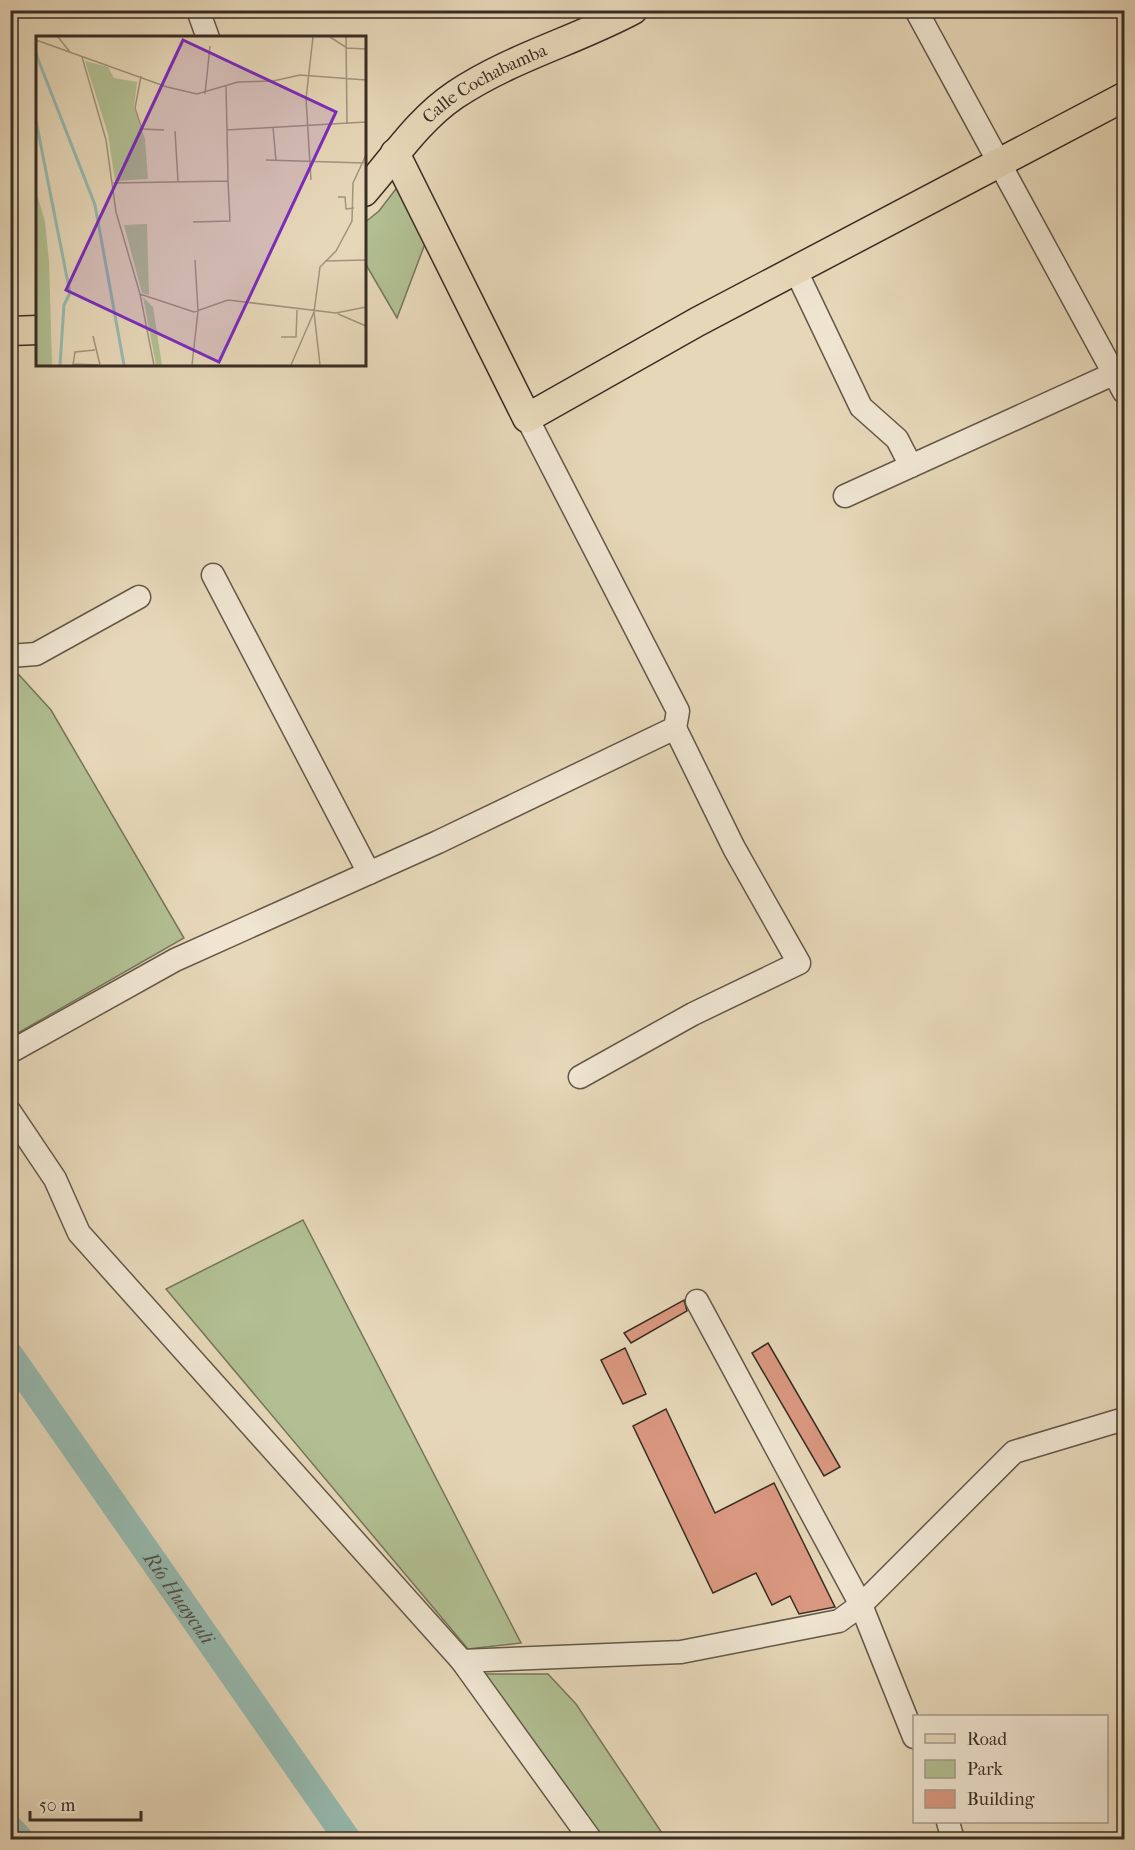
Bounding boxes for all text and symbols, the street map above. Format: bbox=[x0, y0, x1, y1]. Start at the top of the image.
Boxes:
inset map bbox=[36, 36, 366, 366]
street label: Calle Cochabamba bbox=[418, 39, 551, 128]
water label: Río Huayculi bbox=[138, 1546, 220, 1649]
legend bbox=[913, 1715, 1108, 1823]
text: Road bbox=[967, 1729, 1007, 1750]
text: Park bbox=[967, 1759, 1004, 1780]
scale bar bbox=[30, 1784, 141, 1822]
text: Building bbox=[967, 1789, 1035, 1810]
text: 50 m bbox=[39, 1795, 76, 1816]

